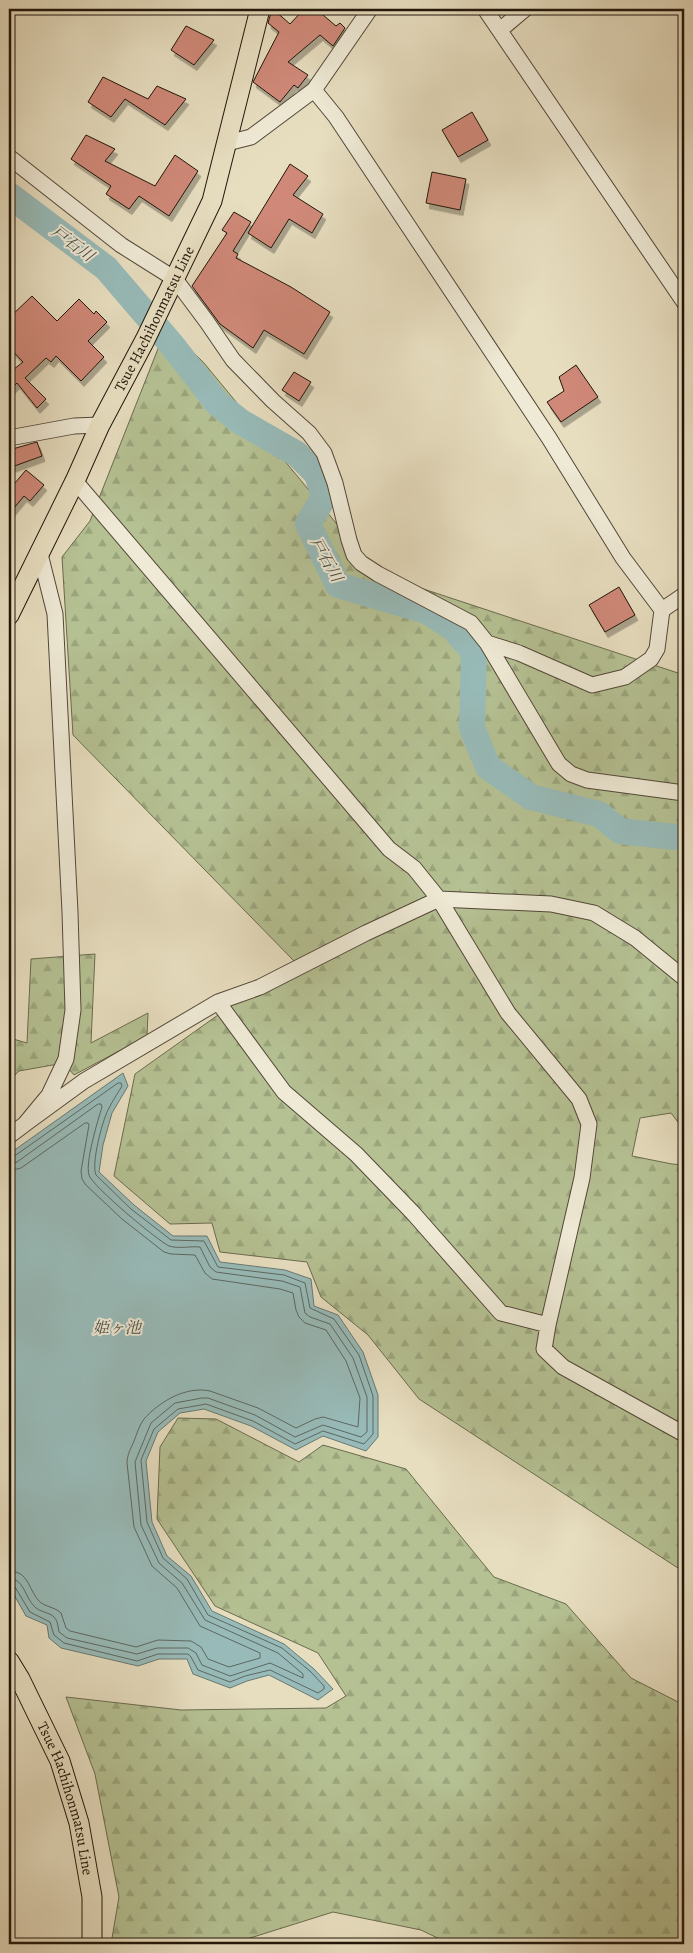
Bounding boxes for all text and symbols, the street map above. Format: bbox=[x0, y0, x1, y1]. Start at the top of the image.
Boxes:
water label: 戸石川 bbox=[47, 221, 100, 268]
street label: Tsue Hachihonmatsu Line bbox=[109, 242, 199, 395]
water label: 戸石川 bbox=[305, 533, 348, 588]
water label: 姫ヶ池 bbox=[93, 1317, 143, 1339]
street label: Tsue Hachihonmatsu Line bbox=[32, 1718, 98, 1877]

